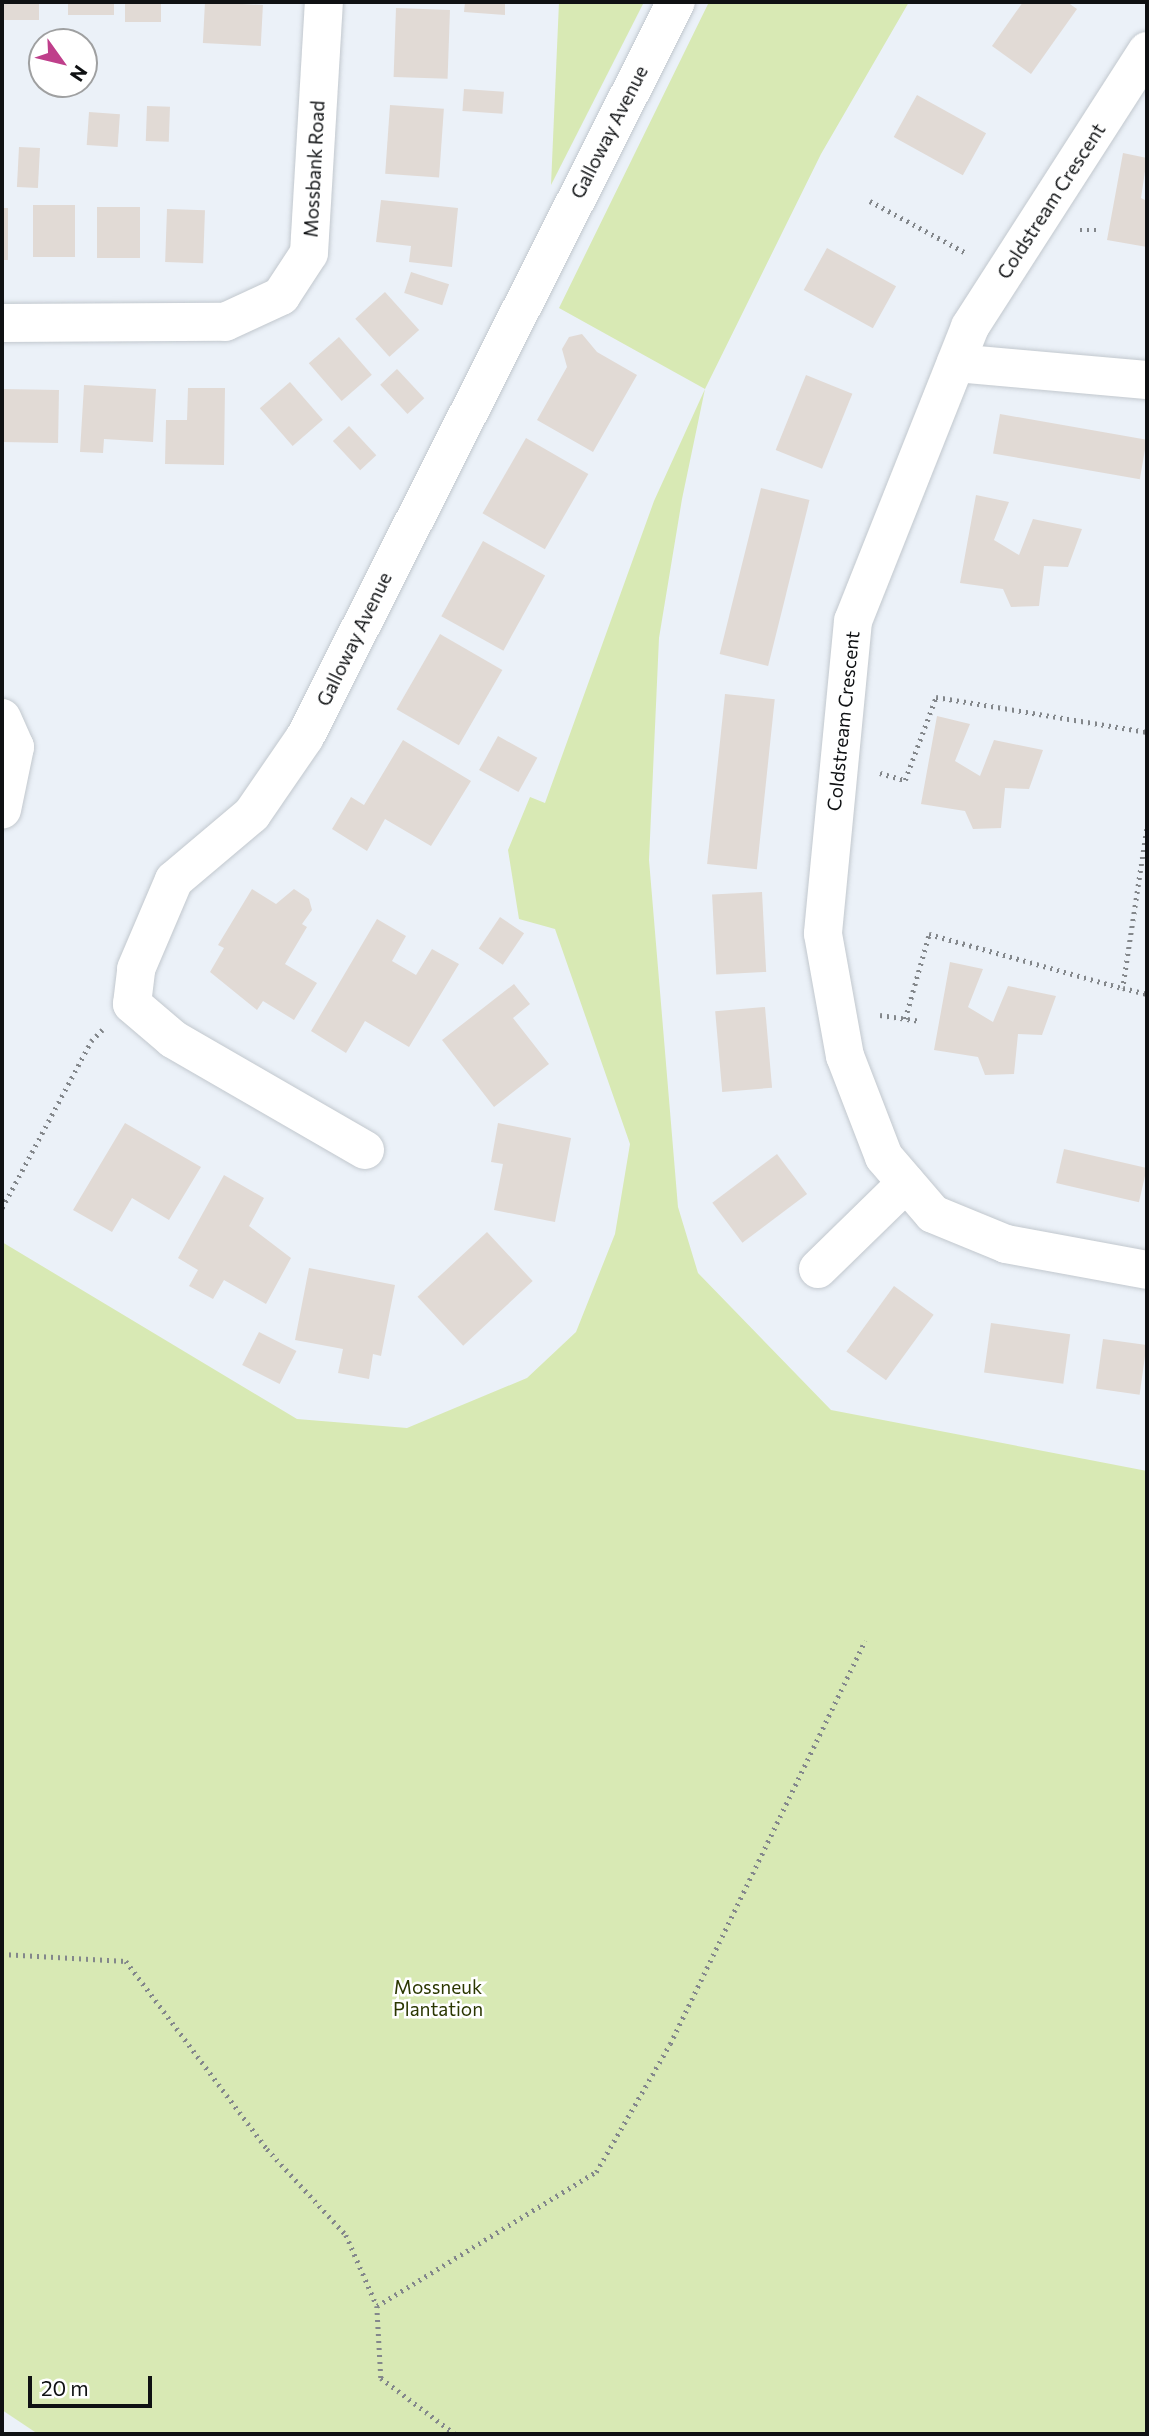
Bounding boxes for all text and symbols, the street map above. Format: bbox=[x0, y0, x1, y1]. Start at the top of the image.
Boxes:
north arrow bbox=[28, 28, 98, 98]
text: N bbox=[66, 62, 93, 86]
street label: Galloway Avenue bbox=[566, 62, 652, 202]
street label: Mossbank Road bbox=[299, 100, 329, 238]
street label: Coldstream Crescent bbox=[992, 119, 1110, 283]
street label: Galloway Avenue bbox=[312, 568, 396, 710]
street label: Coldstream Crescent bbox=[822, 630, 864, 812]
park label: Mossneuk Plantation bbox=[393, 1976, 483, 2020]
scale bar bbox=[32, 2362, 156, 2406]
text: 20 m bbox=[41, 2375, 89, 2400]

